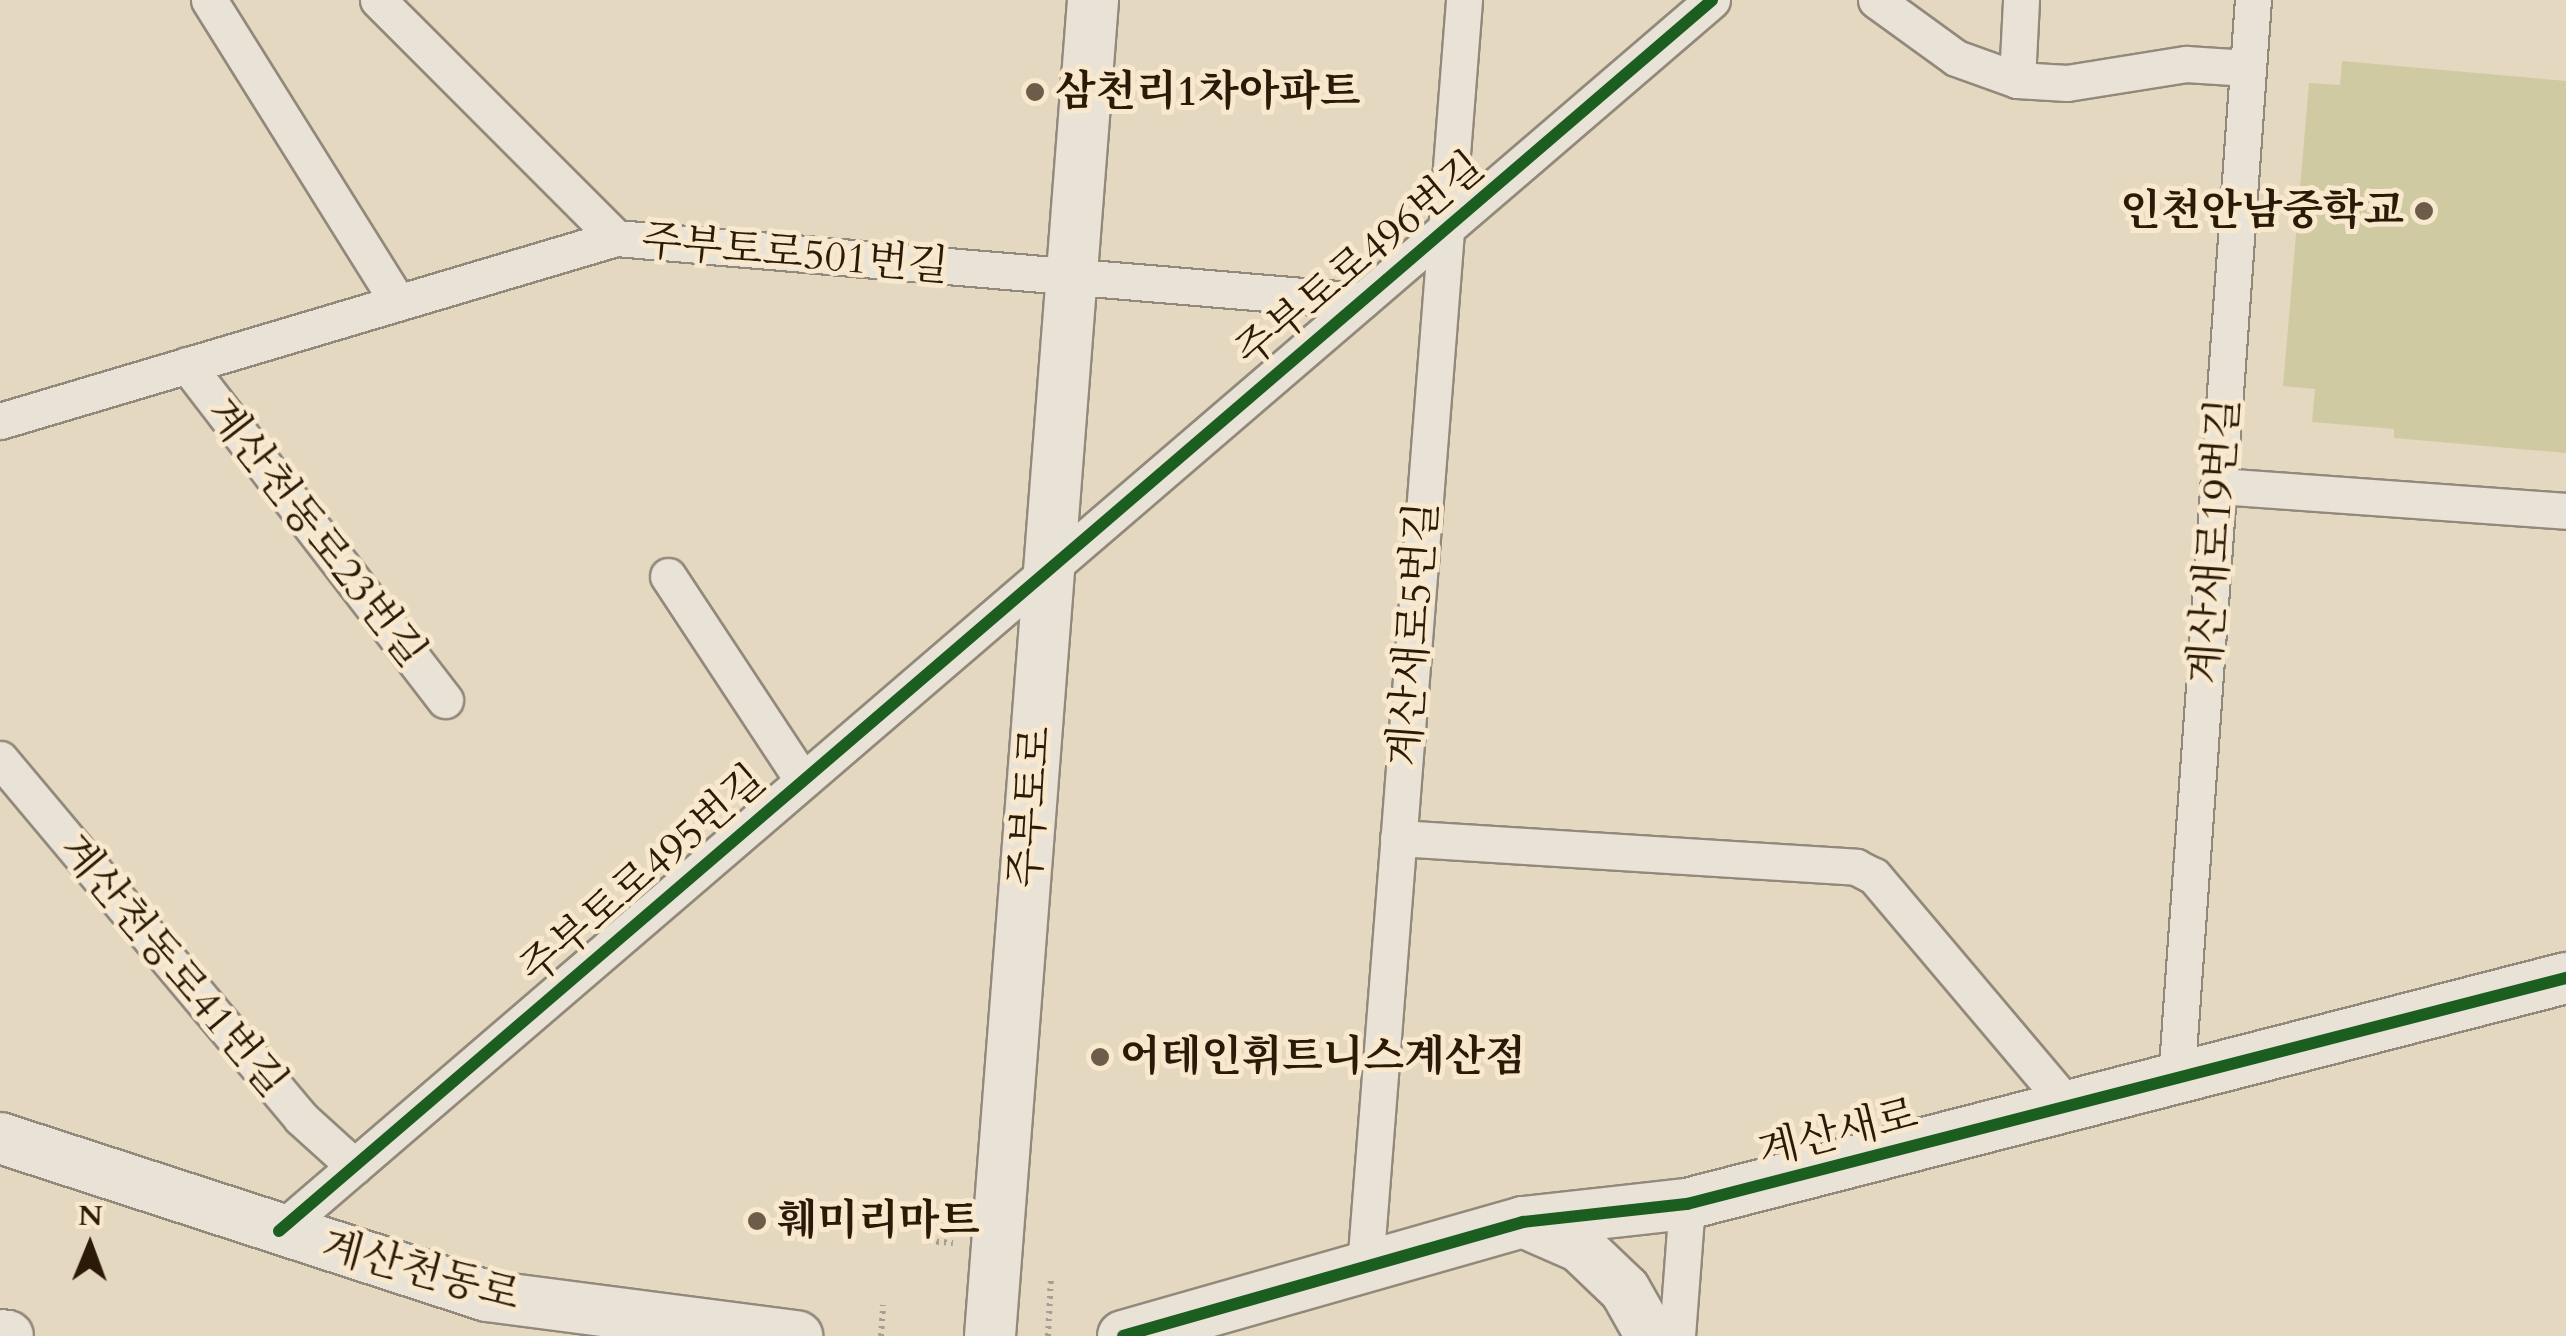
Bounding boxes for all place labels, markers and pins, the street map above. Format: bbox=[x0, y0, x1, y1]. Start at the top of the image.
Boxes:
place label: 삼천리1차아파트 bbox=[1055, 67, 1361, 117]
marker: 삼천리1차아파트 bbox=[1024, 81, 1046, 103]
place label: 인천안남중학교 bbox=[2120, 186, 2404, 236]
marker: 인천안남중학교 bbox=[2413, 200, 2435, 222]
place label: 어테인휘트니스계산점 bbox=[1120, 1032, 1526, 1082]
marker: 어테인휘트니스계산점 bbox=[1089, 1046, 1111, 1068]
place label: 훼미리마트 bbox=[777, 1196, 980, 1246]
marker: 훼미리마트 bbox=[746, 1210, 768, 1232]

